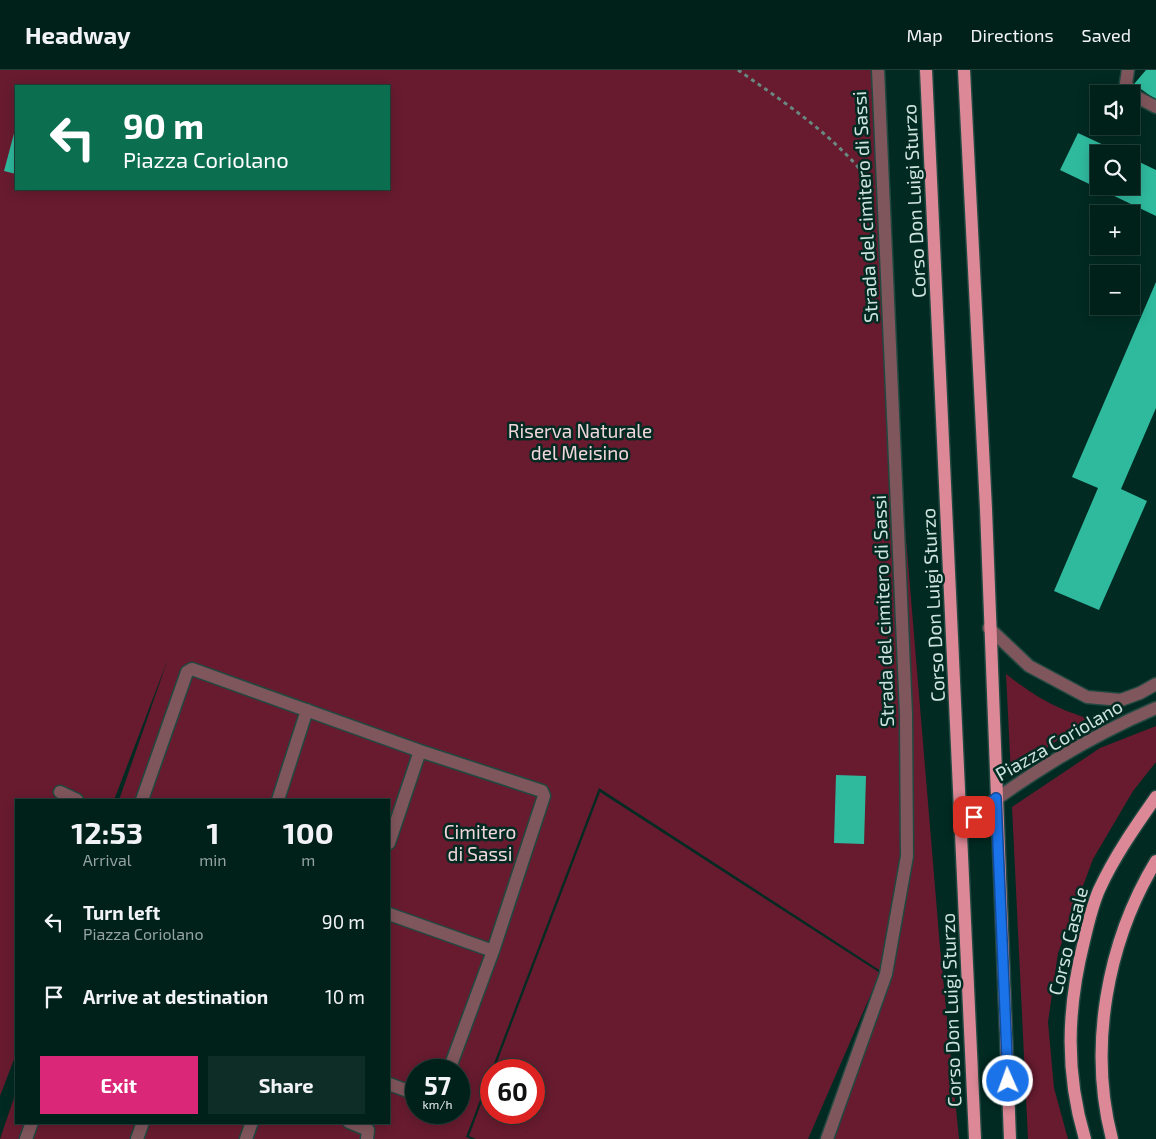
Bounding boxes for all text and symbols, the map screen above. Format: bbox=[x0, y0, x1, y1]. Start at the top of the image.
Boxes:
text: Headway bbox=[25, 20, 131, 49]
text: Map bbox=[906, 24, 943, 46]
text: Directions bbox=[971, 24, 1054, 46]
text: Saved bbox=[1082, 24, 1131, 46]
map controls bbox=[1090, 85, 1140, 315]
button: sound bbox=[1090, 85, 1140, 135]
street label: Strada del cimitero di Sassi bbox=[847, 91, 882, 323]
street label: Corso Don Luigi Sturzo bbox=[897, 103, 930, 299]
text: 90 m bbox=[123, 104, 204, 146]
icon: left bbox=[40, 105, 105, 170]
button: search bbox=[1090, 145, 1140, 195]
text: Piazza Coriolano bbox=[123, 146, 289, 172]
button: + bbox=[1090, 205, 1140, 255]
button: − bbox=[1090, 265, 1140, 315]
park label: Riserva Naturale del Meisino bbox=[508, 419, 652, 464]
street label: Strada del cimitero di Sassi bbox=[867, 495, 898, 727]
street label: Corso Don Luigi Sturzo bbox=[916, 507, 949, 703]
street label: Piazza Coriolano bbox=[991, 694, 1126, 785]
pin bbox=[953, 796, 995, 838]
icon: arrive bbox=[960, 803, 988, 831]
text: 12:53 bbox=[71, 814, 143, 850]
text: 1 bbox=[206, 814, 219, 850]
text: 100 bbox=[283, 814, 334, 850]
park label: Cimitero di Sassi bbox=[444, 820, 516, 865]
text: Arrival bbox=[83, 850, 131, 869]
text: min bbox=[199, 850, 227, 869]
text: m bbox=[301, 850, 315, 869]
street label: Corso Casale bbox=[1043, 884, 1092, 998]
text: Turn left bbox=[83, 901, 160, 924]
icon: left bbox=[40, 908, 68, 936]
text: 90 m bbox=[322, 910, 365, 933]
street label: Corso Don Luigi Sturzo bbox=[936, 913, 965, 1107]
text: Piazza Coriolano bbox=[83, 924, 203, 943]
icon: arrive bbox=[40, 983, 68, 1011]
text: Arrive at destination bbox=[83, 985, 268, 1008]
text: 10 m bbox=[325, 985, 365, 1008]
position arrow bbox=[981, 1054, 1033, 1106]
button: Exit bbox=[40, 1056, 198, 1114]
button: Share bbox=[208, 1056, 365, 1114]
speed limit sign: 60 bbox=[480, 1059, 545, 1124]
text: 57 bbox=[424, 1070, 451, 1100]
text: km/h bbox=[423, 1097, 452, 1111]

